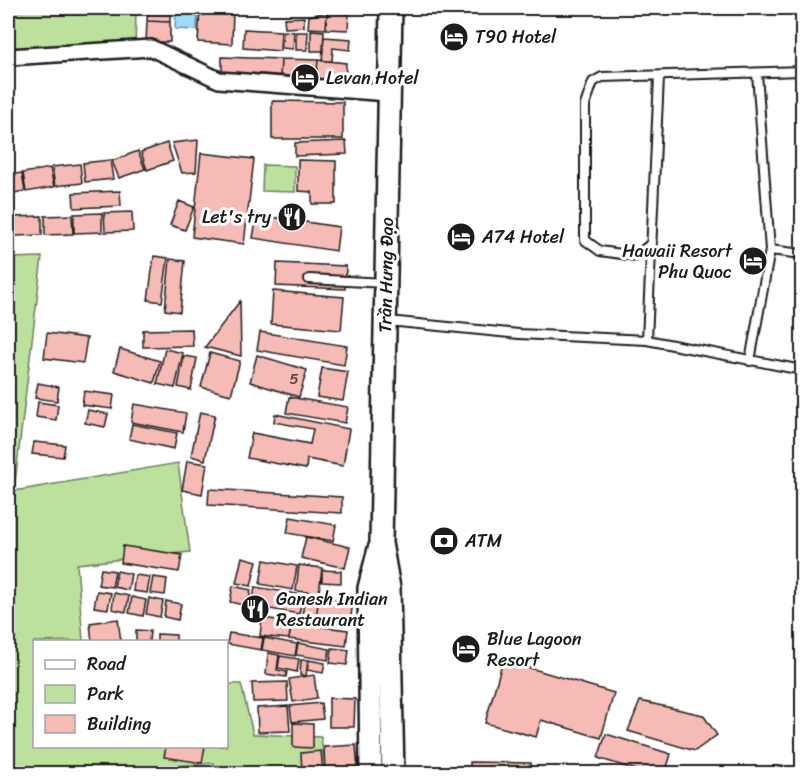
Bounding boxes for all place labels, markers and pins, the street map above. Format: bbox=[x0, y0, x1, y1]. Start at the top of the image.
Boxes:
hotel icon: T90 Hotel bbox=[438, 21, 470, 53]
place label: T90 Hotel bbox=[475, 21, 557, 53]
hotel icon: Levan Hotel bbox=[289, 62, 321, 94]
place label: Levan Hotel bbox=[326, 62, 420, 94]
place label: Let's try bbox=[202, 201, 272, 233]
restaurant icon: Let's try bbox=[276, 201, 308, 233]
hotel icon: A74 Hotel bbox=[445, 221, 477, 253]
place label: A74 Hotel bbox=[481, 221, 565, 253]
place label: Hawaii Resort Phu Quoc bbox=[622, 235, 733, 288]
hotel icon: Hawaii Resort Phu Quoc bbox=[737, 245, 769, 277]
bank icon: ATM bbox=[428, 525, 460, 557]
place label: ATM bbox=[464, 525, 503, 557]
place label: Ganesh Indian Restaurant bbox=[276, 583, 388, 636]
restaurant icon: Ganesh Indian Restaurant bbox=[239, 593, 271, 625]
place label: Blue Lagoon Resort bbox=[487, 623, 582, 676]
hotel icon: Blue Lagoon Resort bbox=[450, 633, 482, 665]

